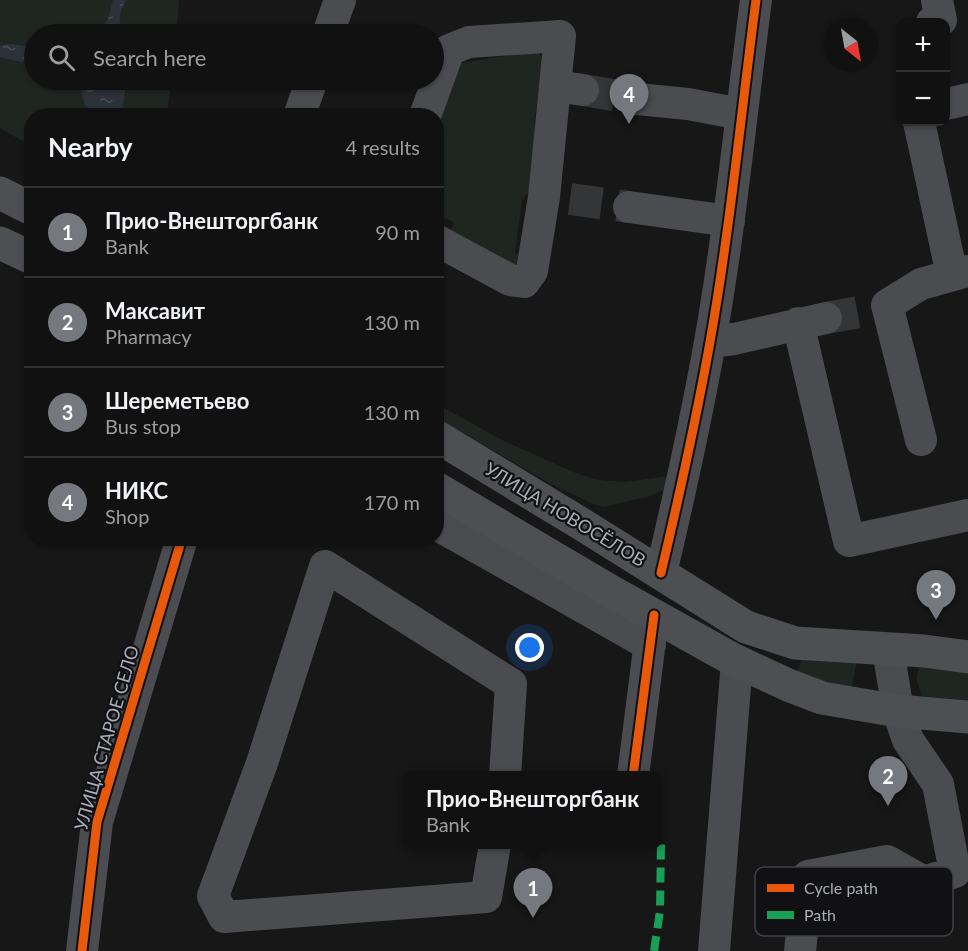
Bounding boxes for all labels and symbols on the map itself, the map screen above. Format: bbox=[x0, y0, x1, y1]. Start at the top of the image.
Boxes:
north arrow bbox=[824, 18, 878, 72]
pin: 4 bbox=[610, 74, 648, 124]
street label: УЛИЦА НОВОСЁЛОВ bbox=[481, 457, 650, 571]
pin: 3 bbox=[916, 570, 956, 620]
your location bbox=[515, 633, 544, 662]
street label: УЛИЦА СТАРОЕ СЕЛО bbox=[69, 643, 143, 833]
pin: 2 bbox=[868, 756, 908, 806]
legend bbox=[755, 867, 953, 936]
pin: 1 bbox=[514, 868, 552, 918]
text: Cycle path bbox=[804, 878, 878, 897]
text: Path bbox=[804, 905, 836, 924]

